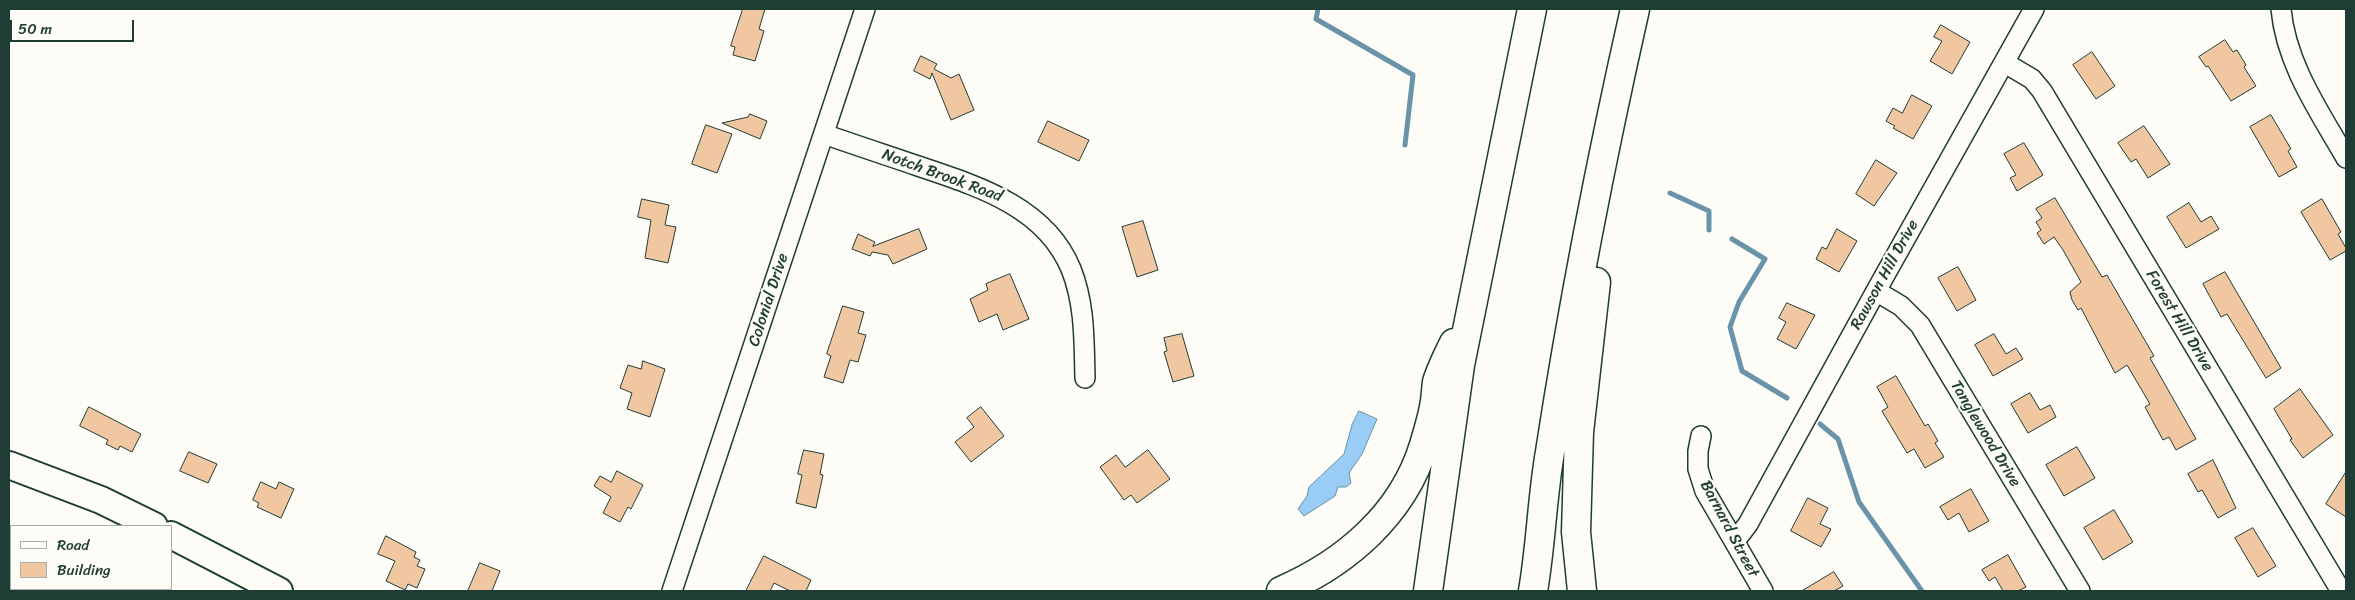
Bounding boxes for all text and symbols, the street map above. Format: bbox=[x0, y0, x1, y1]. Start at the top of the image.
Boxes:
scale bar bbox=[12, 10, 136, 42]
text: 50 m bbox=[18, 16, 52, 42]
street label: Notch Brook Road bbox=[879, 145, 1005, 207]
street label: Rawson Hill Drive bbox=[1847, 217, 1923, 333]
street label: Colonial Drive bbox=[745, 251, 793, 349]
street label: Forest Hill Drive bbox=[2141, 267, 2217, 375]
street label: Tanglewood Drive bbox=[1946, 377, 2024, 491]
street label: Barnard Street bbox=[1695, 477, 1763, 581]
legend bbox=[10, 525, 172, 590]
text: Road bbox=[57, 532, 89, 558]
text: Building bbox=[57, 557, 111, 583]

